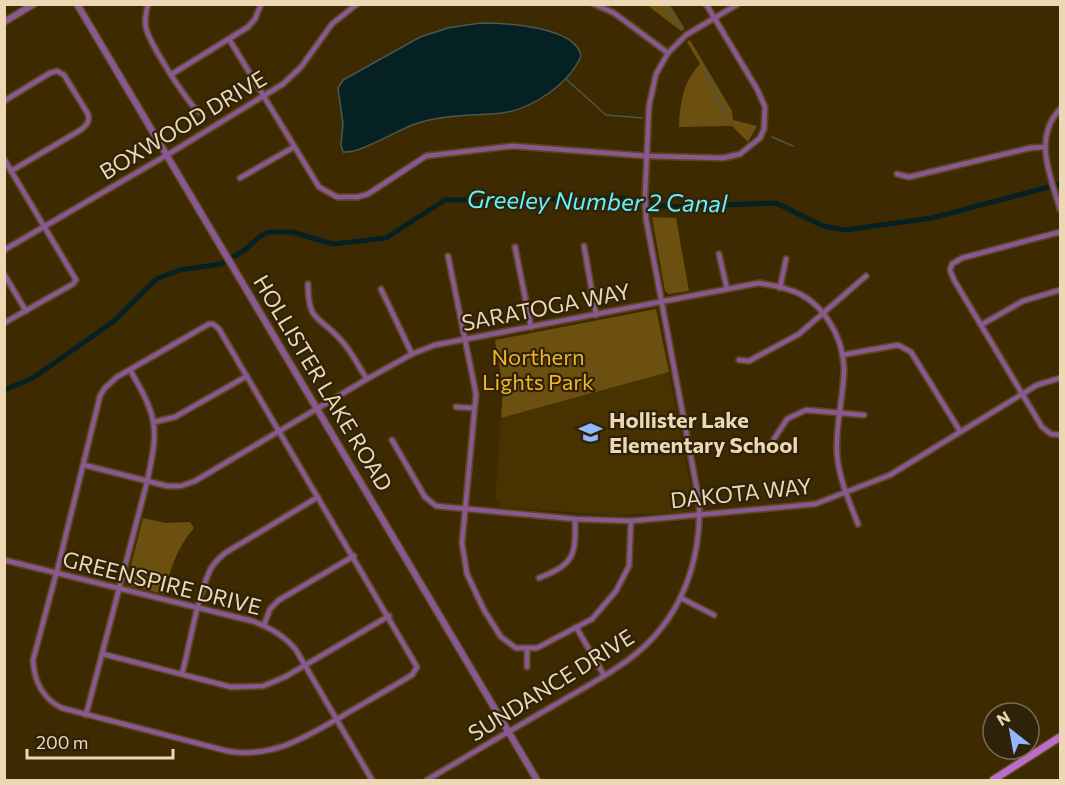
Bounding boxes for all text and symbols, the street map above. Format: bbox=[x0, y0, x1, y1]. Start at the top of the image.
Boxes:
street label: BOXWOOD DRIVE bbox=[94, 64, 271, 185]
water label: Greeley Number 2 Canal bbox=[467, 184, 728, 217]
street label: HOLLISTER LAKE ROAD bbox=[248, 270, 399, 496]
street label: SARATOGA WAY bbox=[459, 277, 633, 336]
park label: Northern Lights Park bbox=[482, 343, 594, 395]
place label: Hollister Lake Elementary School bbox=[609, 406, 798, 458]
school or university icon: Hollister Lake Elementary School bbox=[578, 420, 604, 446]
street label: DAKOTA WAY bbox=[669, 472, 813, 513]
street label: GREENSPIRE DRIVE bbox=[60, 545, 264, 620]
street label: SUNDANCE DRIVE bbox=[463, 623, 639, 746]
north arrow bbox=[981, 701, 1041, 761]
text: N bbox=[993, 706, 1013, 729]
scale bar bbox=[27, 722, 172, 760]
text: 200 m bbox=[36, 731, 89, 753]

